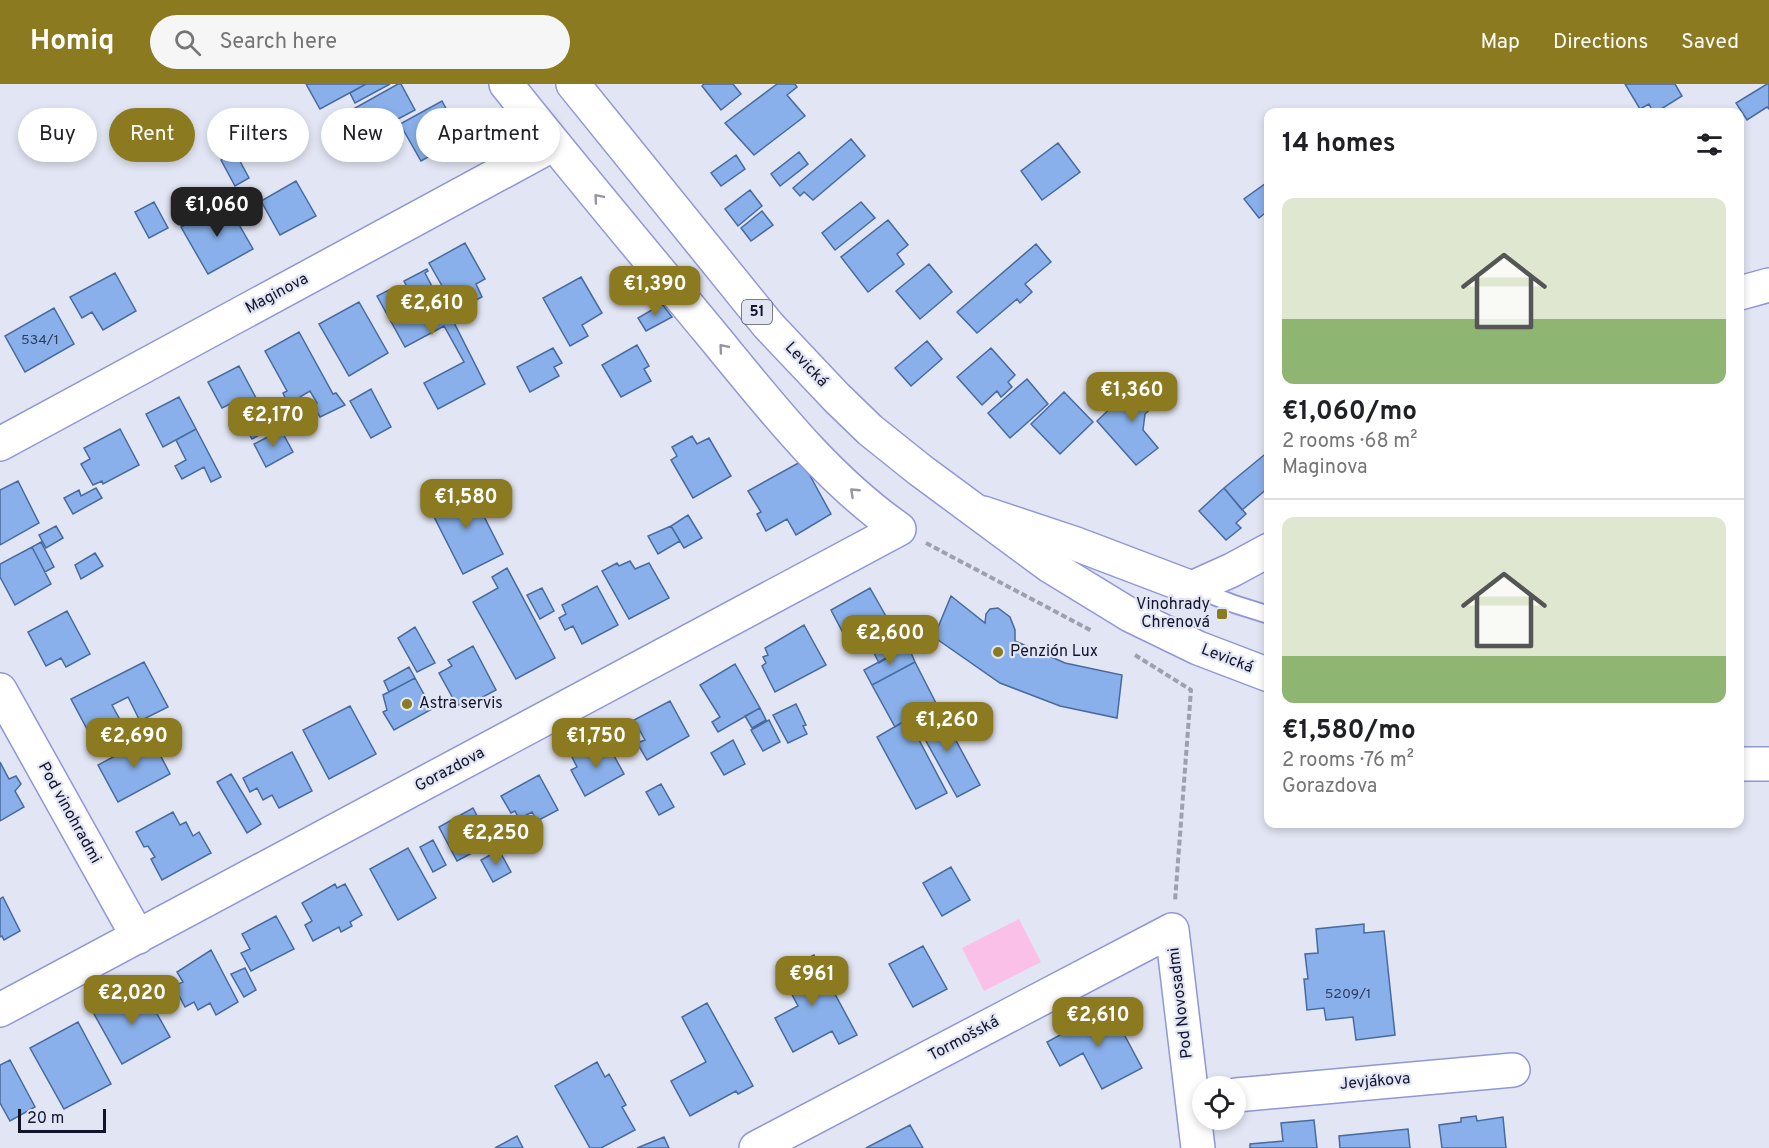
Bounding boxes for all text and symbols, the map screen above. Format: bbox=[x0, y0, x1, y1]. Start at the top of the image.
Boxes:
search box bbox=[150, 15, 570, 69]
text: Homiq bbox=[30, 24, 114, 60]
icon: search bbox=[171, 26, 204, 59]
text: Search here bbox=[219, 29, 337, 56]
text: Map bbox=[1480, 29, 1520, 56]
text: Directions bbox=[1553, 29, 1648, 56]
text: Saved bbox=[1681, 29, 1739, 56]
chip: Buy bbox=[18, 108, 97, 162]
chip: Rent bbox=[109, 108, 195, 162]
chip: Filters bbox=[207, 108, 309, 162]
chip: New bbox=[321, 108, 404, 162]
chip: Apartment bbox=[416, 108, 560, 162]
text: 14 homes bbox=[1282, 128, 1396, 161]
icon: filters bbox=[1693, 128, 1726, 161]
pin: €1,060 bbox=[168, 187, 266, 238]
text: €1,060 bbox=[185, 193, 249, 219]
one-way arrow bbox=[595, 194, 606, 205]
icon: home bbox=[1450, 237, 1558, 345]
pin: €1,390 bbox=[606, 266, 704, 317]
street label: Maginova bbox=[242, 269, 312, 319]
text: €1,390 bbox=[623, 272, 687, 298]
pin: €2,610 bbox=[383, 285, 481, 336]
text: €2,610 bbox=[400, 291, 464, 317]
road number: 51 bbox=[742, 300, 772, 324]
house number: 534/1 bbox=[21, 332, 59, 349]
street label: Levická bbox=[780, 338, 832, 392]
one-way arrow bbox=[719, 344, 730, 355]
pin: €1,360 bbox=[1083, 372, 1181, 423]
text: €1,360 bbox=[1100, 378, 1164, 404]
text: €1,060/mo bbox=[1282, 396, 1417, 429]
pin: €2,170 bbox=[224, 397, 322, 448]
text: €2,170 bbox=[242, 403, 304, 429]
text: 2 rooms · 68 m² bbox=[1282, 429, 1418, 455]
text: Maginova bbox=[1282, 455, 1368, 481]
pin: €1,580 bbox=[417, 479, 515, 530]
text: €1,580 bbox=[434, 485, 498, 511]
one-way arrow bbox=[850, 488, 860, 499]
icon: home bbox=[1450, 556, 1558, 664]
place label: Vinohrady Chrenová bbox=[1136, 595, 1210, 633]
marker: Vinohrady Chrenová bbox=[1215, 607, 1229, 621]
pin: €2,600 bbox=[841, 615, 939, 666]
text: €2,600 bbox=[856, 621, 924, 647]
street label: Levická bbox=[1198, 640, 1256, 678]
place label: Penzión Lux bbox=[1010, 642, 1098, 662]
marker: Penzión Lux bbox=[991, 645, 1005, 659]
place label: Astra servis bbox=[419, 694, 503, 714]
marker: Astra servis bbox=[400, 697, 414, 711]
pin: €1,260 bbox=[898, 702, 996, 753]
text: €1,260 bbox=[915, 708, 979, 734]
text: €1,580/mo bbox=[1282, 715, 1416, 748]
pin: €2,690 bbox=[85, 718, 183, 769]
pin: €1,750 bbox=[547, 718, 645, 769]
text: €2,690 bbox=[100, 724, 168, 750]
text: €1,750 bbox=[566, 724, 626, 750]
street label: Gorazdova bbox=[412, 743, 488, 797]
text: 2 rooms · 76 m² bbox=[1282, 748, 1414, 774]
street label: Pod vinohradmi bbox=[33, 759, 105, 867]
text: Gorazdova bbox=[1282, 774, 1377, 800]
pin: €2,250 bbox=[447, 815, 545, 866]
text: €2,250 bbox=[462, 821, 530, 847]
street label: Pod Novosadmi bbox=[1164, 946, 1198, 1060]
pin: €961 bbox=[776, 956, 848, 1007]
text: €961 bbox=[789, 962, 835, 988]
pin: €2,020 bbox=[83, 975, 181, 1026]
text: €2,020 bbox=[98, 981, 166, 1007]
house number: 5209/1 bbox=[1325, 986, 1371, 1003]
pin: €2,610 bbox=[1049, 997, 1147, 1048]
text: €2,610 bbox=[1066, 1003, 1130, 1029]
street label: Tormošská bbox=[925, 1012, 1003, 1066]
street label: Jevjákova bbox=[1339, 1069, 1411, 1095]
map controls bbox=[1192, 1076, 1246, 1130]
button: locate bbox=[1192, 1076, 1246, 1130]
scale bar bbox=[18, 1106, 106, 1134]
text: 20 m bbox=[27, 1109, 64, 1129]

